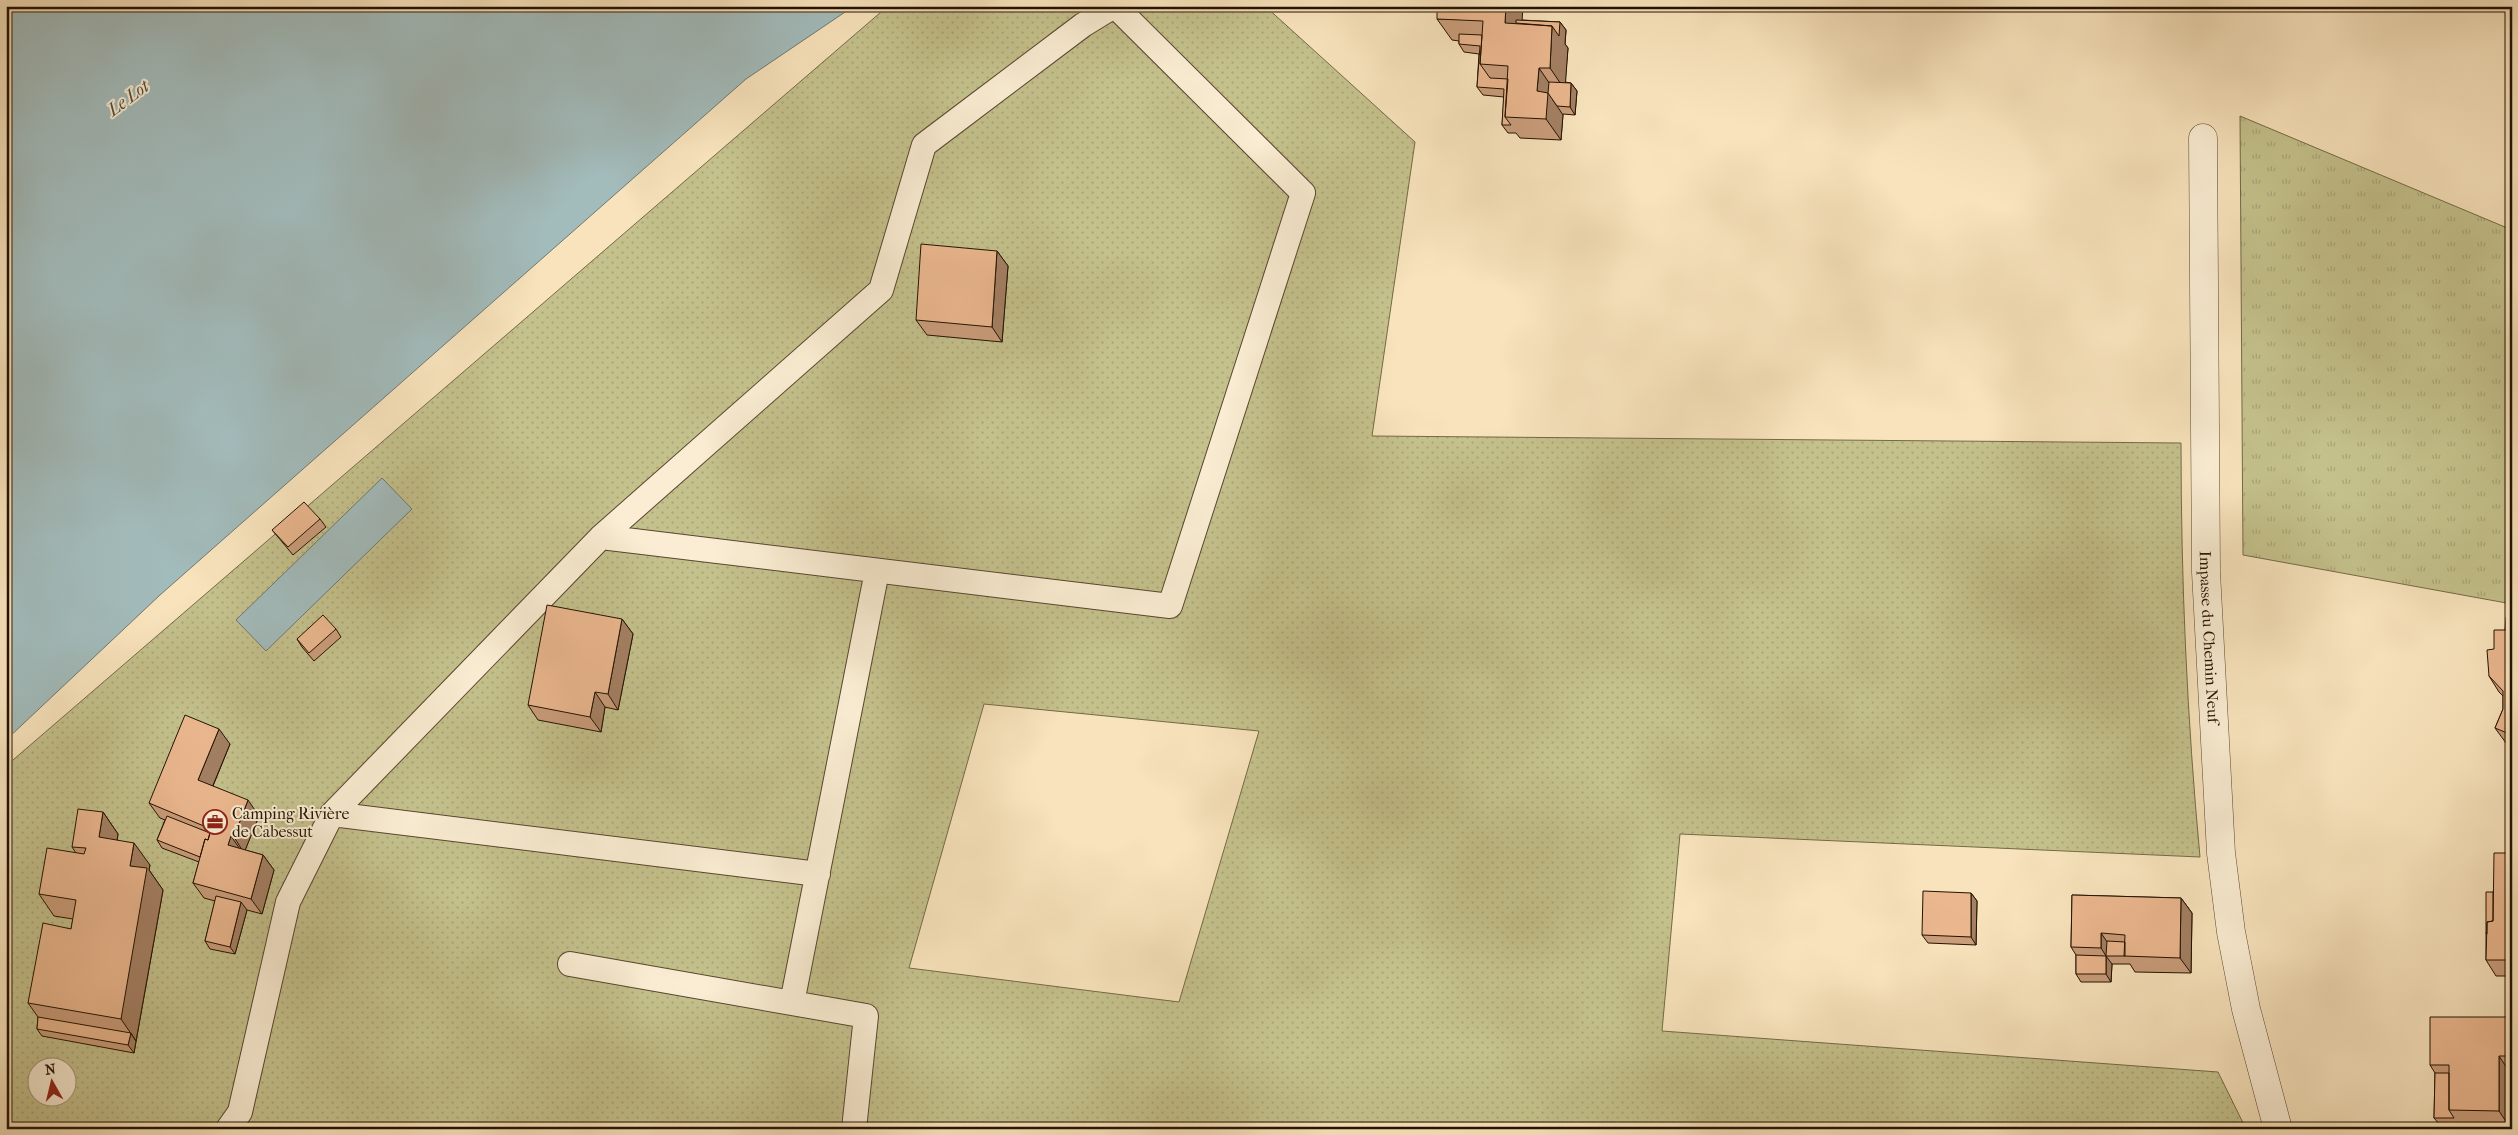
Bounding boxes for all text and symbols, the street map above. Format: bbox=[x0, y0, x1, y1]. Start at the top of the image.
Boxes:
water label: Le Lot bbox=[102, 75, 154, 122]
street label: Impasse du Chemin Neuf bbox=[2196, 551, 2223, 727]
place label: Camping Rivière de Cabessut bbox=[232, 804, 349, 841]
office icon: Camping Rivière de Cabessut bbox=[202, 809, 228, 835]
north arrow bbox=[28, 1058, 78, 1108]
text: N bbox=[44, 1060, 57, 1079]

